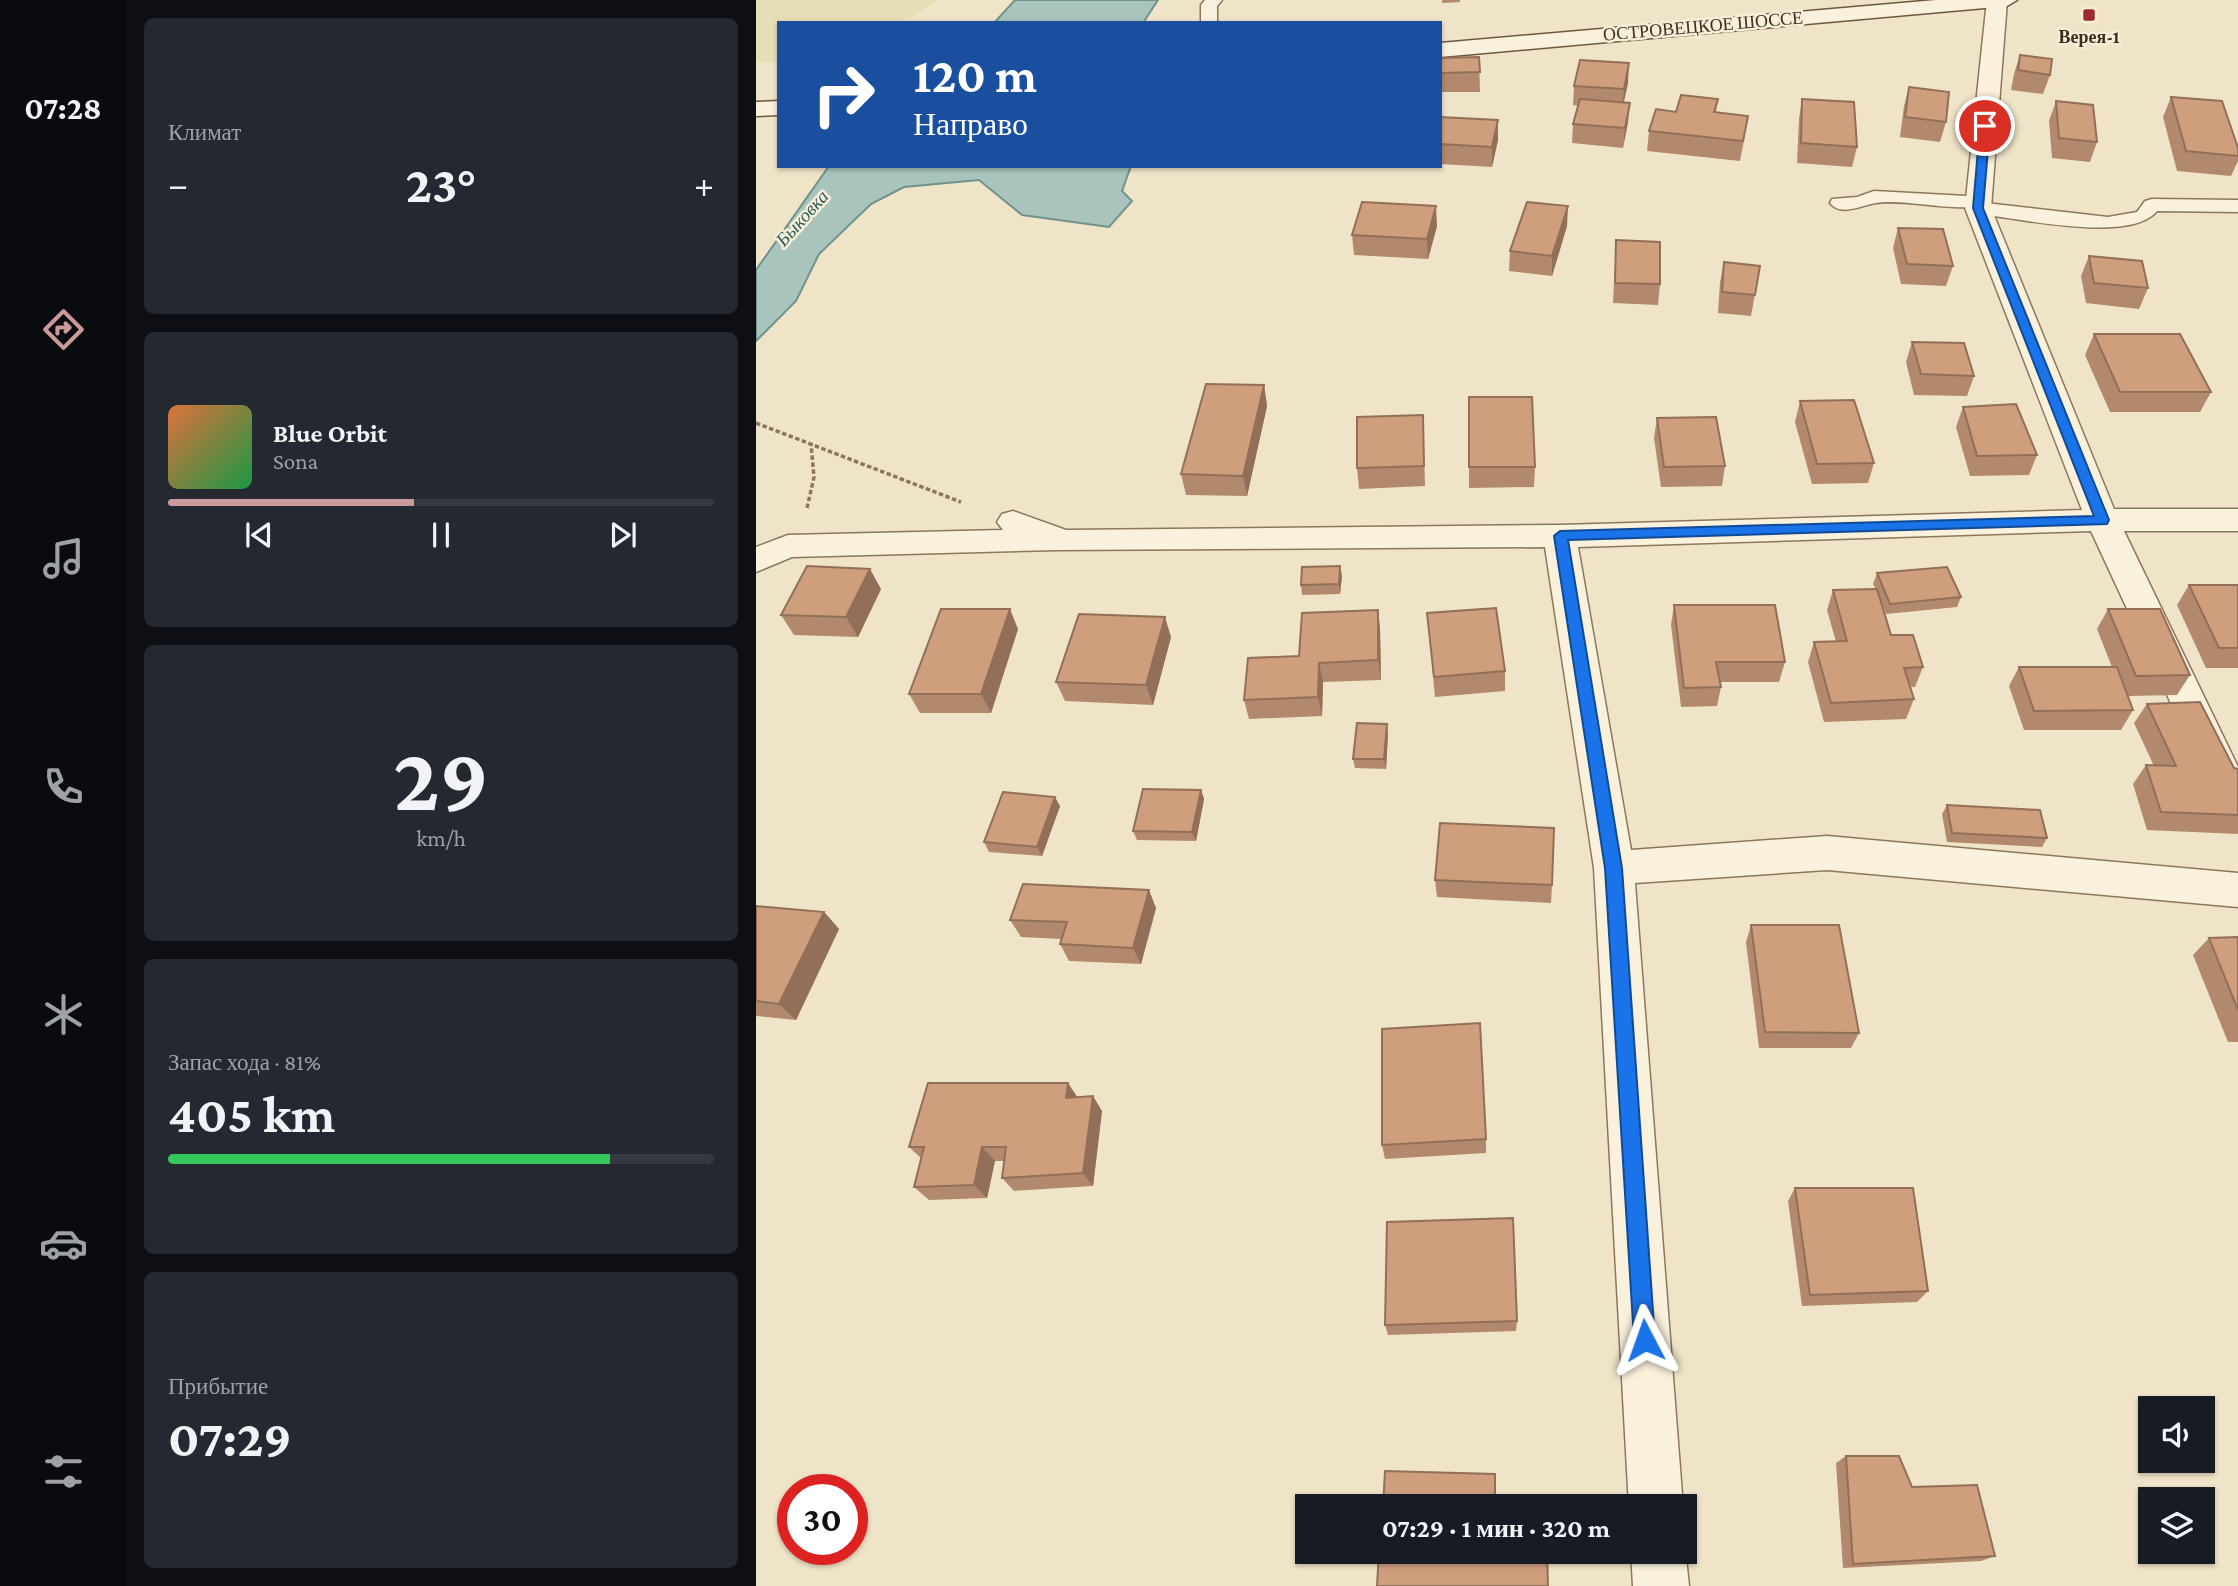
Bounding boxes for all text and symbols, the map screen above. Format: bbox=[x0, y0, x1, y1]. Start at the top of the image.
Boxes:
street label: ОСТРОВЕЦКОЕ ШОССЕ bbox=[1602, 7, 1804, 45]
marker: Верея-1 bbox=[2081, 7, 2097, 23]
place label: Верея-1 bbox=[2058, 27, 2120, 47]
text: 120 m bbox=[913, 48, 1037, 103]
icon: right bbox=[798, 49, 889, 140]
text: 07:28 bbox=[24, 90, 102, 126]
pin bbox=[1955, 96, 2015, 156]
text: Направо bbox=[913, 106, 1028, 142]
icon: arrive bbox=[1966, 107, 2004, 145]
text: Климат bbox=[168, 119, 241, 145]
text: 23° bbox=[405, 155, 477, 213]
text: − bbox=[168, 163, 188, 205]
text: + bbox=[694, 163, 714, 205]
water label: Быковка bbox=[771, 186, 833, 251]
icon: directions bbox=[39, 305, 88, 354]
text: Blue Orbit bbox=[273, 419, 387, 448]
text: Sona bbox=[273, 448, 318, 474]
icon: previous bbox=[240, 516, 278, 554]
icon: pause bbox=[422, 516, 460, 554]
icon: next bbox=[604, 516, 642, 554]
icon: music bbox=[39, 534, 88, 583]
text: 29 bbox=[393, 728, 489, 830]
icon: phone bbox=[39, 762, 88, 811]
text: km/h bbox=[416, 825, 466, 851]
icon: climate bbox=[39, 990, 88, 1039]
text: Запас хода · 81% bbox=[168, 1049, 321, 1075]
text: 405 km bbox=[168, 1085, 335, 1143]
icon: car bbox=[39, 1219, 88, 1268]
position arrow bbox=[1608, 1303, 1682, 1377]
text: Прибытие bbox=[168, 1373, 268, 1399]
map controls bbox=[2138, 1396, 2215, 1564]
button: sound bbox=[2138, 1396, 2215, 1473]
text: 07:29 bbox=[168, 1409, 292, 1467]
icon: filters bbox=[39, 1447, 88, 1496]
speed limit sign: 30 bbox=[777, 1474, 868, 1565]
button: layers bbox=[2138, 1487, 2215, 1564]
text: 07:29 · 1 мин · 320 m bbox=[1382, 1514, 1610, 1543]

